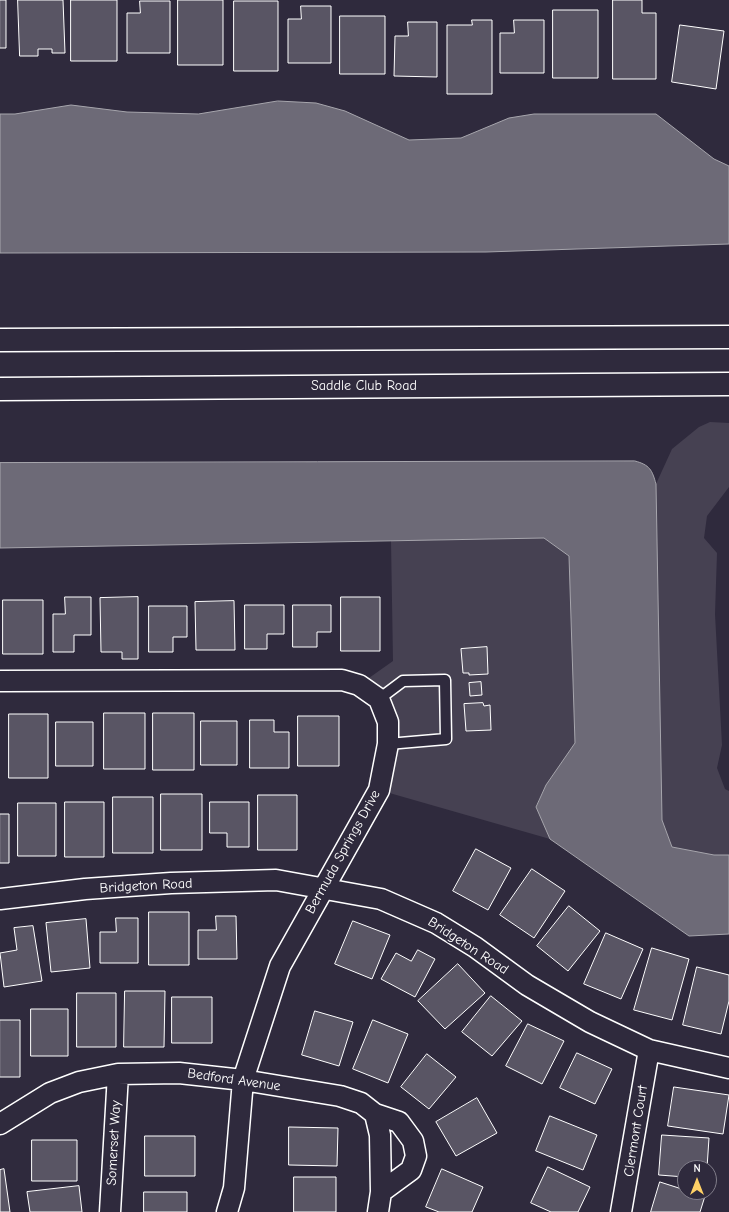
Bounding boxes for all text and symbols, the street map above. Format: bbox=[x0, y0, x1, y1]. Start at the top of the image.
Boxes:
street label: Saddle Club Road bbox=[311, 378, 417, 394]
street label: Bermuda Springs Drive bbox=[302, 787, 384, 917]
street label: Bridgeton Road bbox=[99, 875, 193, 897]
street label: Bridgeton Road bbox=[424, 914, 512, 978]
street label: Bedford Avenue bbox=[186, 1065, 282, 1095]
street label: Clermont Court bbox=[620, 1084, 652, 1178]
street label: Somerset Way bbox=[103, 1100, 125, 1186]
north arrow bbox=[677, 1160, 717, 1200]
text: N bbox=[693, 1162, 701, 1175]

